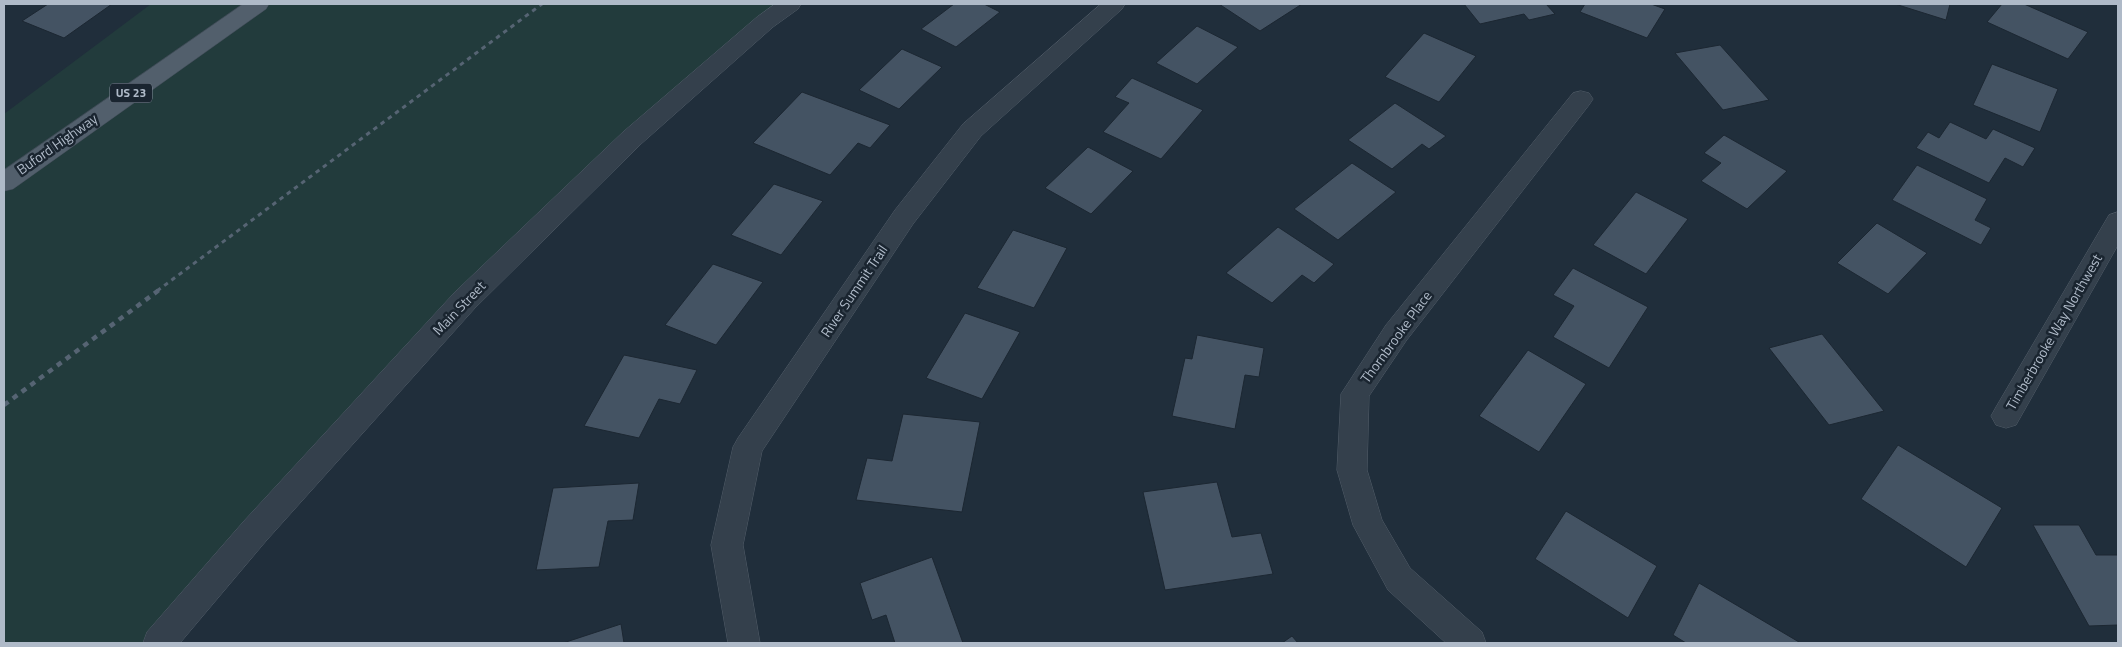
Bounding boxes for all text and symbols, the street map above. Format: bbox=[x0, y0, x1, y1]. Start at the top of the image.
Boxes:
road number: US 23 bbox=[110, 84, 152, 102]
street label: Buford Highway bbox=[12, 108, 102, 179]
street label: River Summit Trail bbox=[815, 240, 892, 341]
street label: Timberbrooke Way Northwest bbox=[2000, 250, 2107, 414]
street label: Main Street bbox=[427, 276, 490, 340]
street label: Thornbrooke Place bbox=[1355, 286, 1436, 387]

